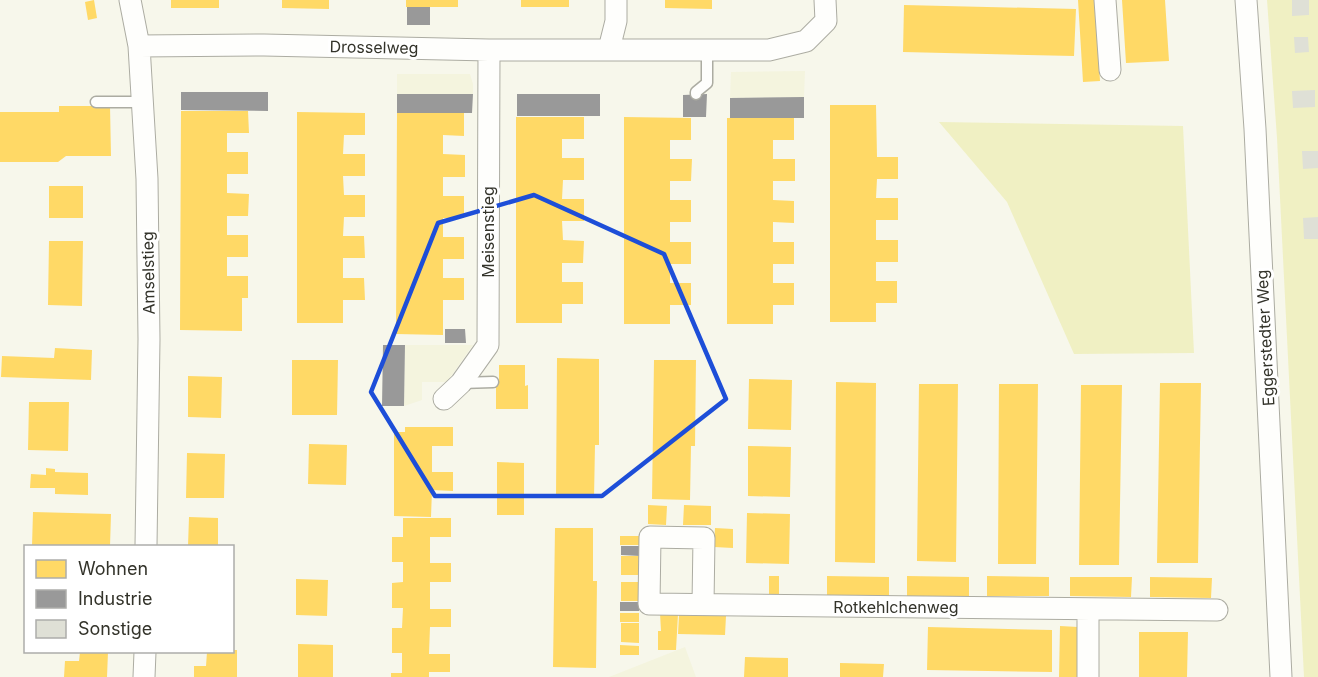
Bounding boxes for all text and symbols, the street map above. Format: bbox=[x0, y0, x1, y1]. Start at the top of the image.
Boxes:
street label: Drosselweg bbox=[329, 36, 419, 58]
street label: Meisenstieg bbox=[478, 186, 498, 278]
street label: Amselstieg bbox=[137, 231, 159, 315]
street label: Eggerstedter Weg bbox=[1251, 269, 1279, 407]
legend bbox=[24, 545, 234, 653]
text: Wohnen bbox=[78, 558, 148, 579]
text: Industrie bbox=[78, 588, 152, 609]
street label: Rotkehlchenweg bbox=[833, 597, 959, 617]
text: Sonstige bbox=[78, 618, 152, 639]

